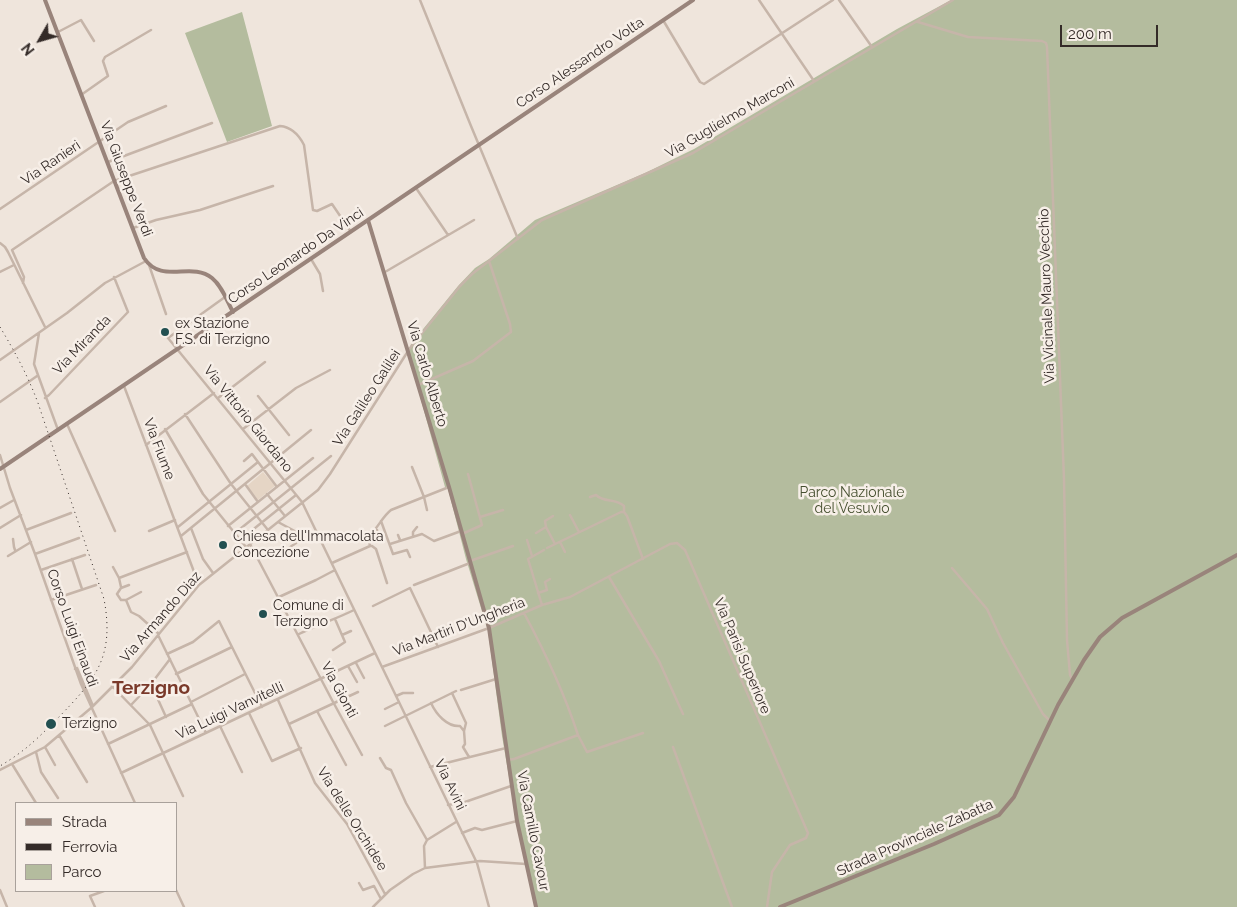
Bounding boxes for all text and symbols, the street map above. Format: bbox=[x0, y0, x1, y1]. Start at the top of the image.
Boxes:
street label: Corso Alessandro Volta bbox=[513, 14, 647, 112]
north arrow bbox=[15, 15, 65, 65]
scale bar bbox=[1062, 15, 1160, 47]
text: 200 m bbox=[1068, 25, 1112, 43]
text: N bbox=[19, 40, 38, 58]
street label: Via Guglielmo Marconi bbox=[663, 74, 797, 162]
street label: Via Giuseppe Verdi bbox=[96, 119, 156, 239]
street label: Via Ranieri bbox=[18, 137, 84, 189]
street label: Corso Leonardo Da Vinci bbox=[225, 204, 367, 308]
street label: Via Vicinale Mauro Vecchio bbox=[1036, 208, 1058, 384]
street label: Via Miranda bbox=[50, 312, 114, 378]
place label: ex Stazione F.S. di Terzigno bbox=[175, 316, 270, 348]
street label: Via Carlo Alberto bbox=[403, 319, 451, 429]
marker: ex Stazione F.S. di Terzigno bbox=[159, 326, 171, 338]
street label: Via Galileo Galilei bbox=[330, 347, 404, 449]
street label: Via Vittorio Giordano bbox=[200, 362, 296, 476]
street label: Via Fiume bbox=[140, 416, 178, 482]
park label: Parco Nazionale del Vesuvio bbox=[800, 485, 904, 518]
place label: Chiesa dell'Immacolata Concezione bbox=[233, 529, 384, 562]
marker: Chiesa dell'Immacolata Concezione bbox=[217, 539, 229, 551]
street label: Corso Luigi Einaudi bbox=[43, 567, 101, 689]
street label: Via Armando Diaz bbox=[117, 568, 205, 666]
street label: Via Martiri D'Ungheria bbox=[391, 594, 527, 660]
street label: Via Parisi Superiore bbox=[710, 596, 774, 716]
place label: Comune di Terzigno bbox=[273, 598, 344, 630]
marker: Comune di Terzigno bbox=[257, 608, 269, 620]
street label: Via Gionti bbox=[317, 659, 361, 721]
district label: Terzigno bbox=[112, 677, 190, 699]
street label: Via Luigi Vanvitelli bbox=[173, 679, 287, 743]
place label: Terzigno bbox=[62, 716, 117, 732]
marker: Terzigno bbox=[44, 717, 58, 731]
street label: Via Avini bbox=[431, 757, 469, 813]
street label: Via delle Orchidee bbox=[313, 764, 391, 874]
street label: Via Camillo Cavour bbox=[513, 769, 553, 893]
street label: Strada Provinciale Zabatta bbox=[834, 796, 996, 880]
legend bbox=[15, 802, 178, 892]
text: Strada bbox=[62, 813, 107, 831]
text: Ferrovia bbox=[62, 838, 118, 856]
text: Parco bbox=[62, 863, 102, 881]

